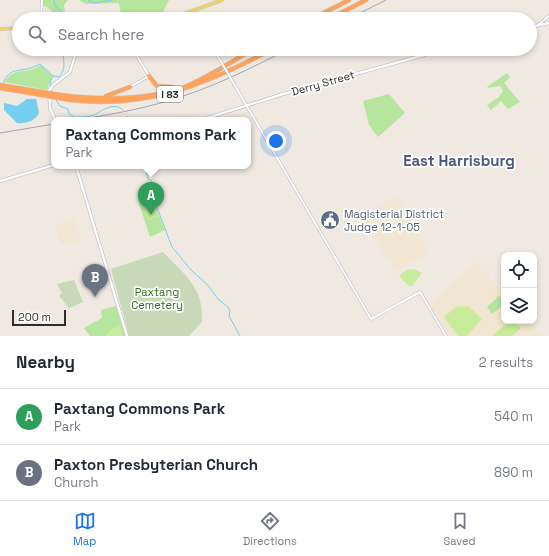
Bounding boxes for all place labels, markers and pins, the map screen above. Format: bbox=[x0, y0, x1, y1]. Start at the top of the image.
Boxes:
pin: A bbox=[138, 182, 164, 215]
place label: Magisterial District Judge 12-1-05 bbox=[344, 207, 444, 234]
public building icon: Magisterial District Judge 12-1-05 bbox=[319, 209, 341, 231]
pin: B bbox=[82, 264, 108, 297]

